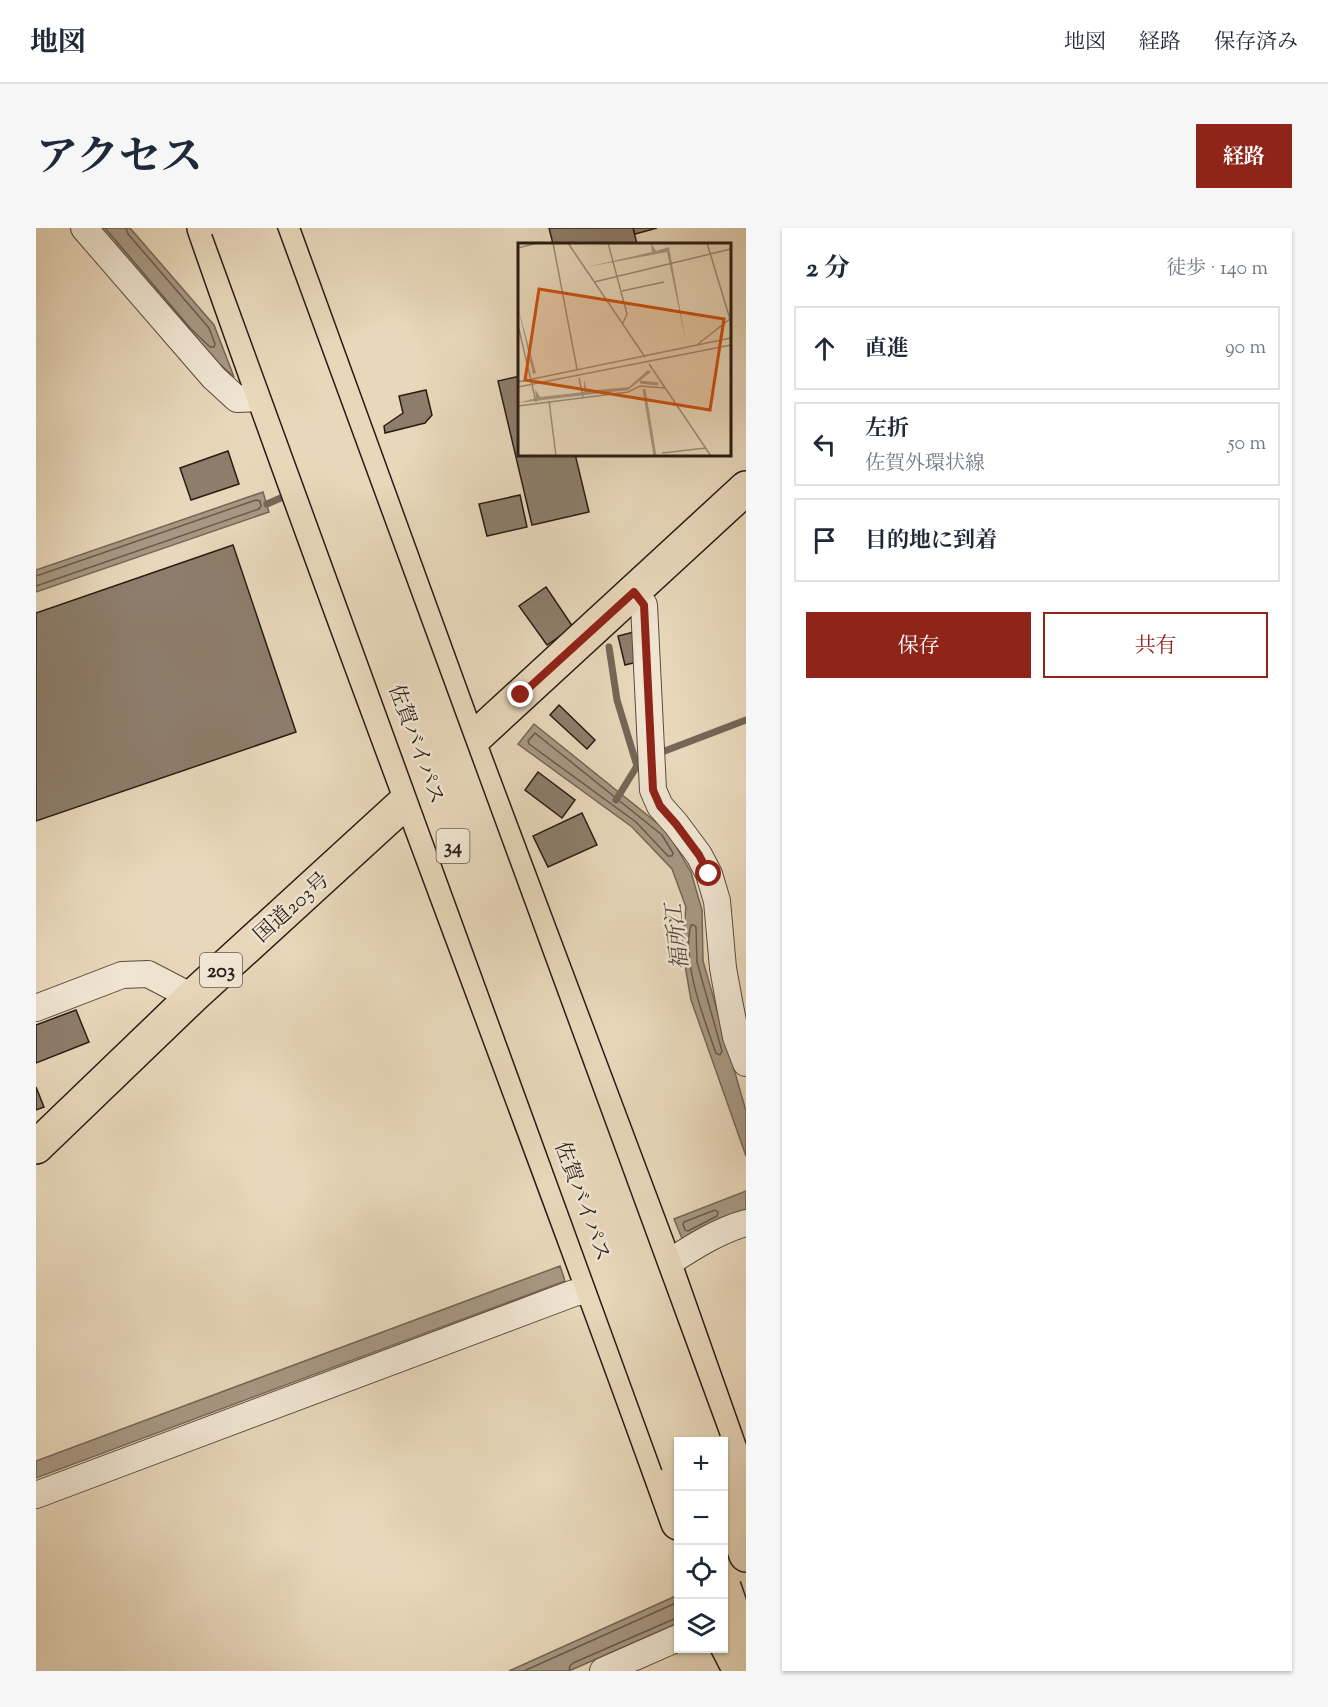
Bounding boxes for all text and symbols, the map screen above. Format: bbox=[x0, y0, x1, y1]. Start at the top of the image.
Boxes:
text: 地図 bbox=[30, 24, 86, 64]
text: 地図 bbox=[1064, 28, 1106, 58]
text: 経路 bbox=[1139, 28, 1181, 58]
text: 保存済み bbox=[1214, 28, 1298, 58]
button: 経路 bbox=[1196, 124, 1292, 188]
text: アクセス bbox=[36, 130, 203, 190]
inset map bbox=[518, 243, 731, 456]
text: 2 分 bbox=[806, 251, 850, 288]
text: 徒歩 · 140 m bbox=[1166, 255, 1268, 284]
icon: ahead bbox=[808, 332, 841, 365]
text: 直進 bbox=[865, 334, 909, 366]
text: 90 m bbox=[1225, 334, 1266, 363]
text: 左折 bbox=[865, 414, 909, 446]
icon: left bbox=[808, 428, 841, 461]
text: 50 m bbox=[1228, 430, 1266, 459]
text: 佐賀外環状線 bbox=[865, 450, 985, 479]
icon: arrive bbox=[808, 524, 841, 557]
text: 目的地に到着 bbox=[865, 526, 997, 558]
button: 保存 bbox=[806, 612, 1031, 678]
button: 共有 bbox=[1043, 612, 1268, 678]
street label: 佐賀バイパス bbox=[380, 681, 451, 809]
route end bbox=[507, 681, 533, 707]
road number: 34 bbox=[436, 829, 470, 863]
route start bbox=[695, 860, 721, 886]
street label: 国道203号 bbox=[248, 866, 337, 951]
water label: 福所江 bbox=[659, 899, 698, 971]
road number: 203 bbox=[200, 953, 242, 987]
street label: 佐賀バイパス bbox=[546, 1138, 617, 1266]
map controls bbox=[674, 1437, 728, 1653]
button: + bbox=[674, 1437, 728, 1491]
button: − bbox=[674, 1491, 728, 1545]
button: locate bbox=[674, 1545, 728, 1599]
button: layers bbox=[674, 1599, 728, 1653]

